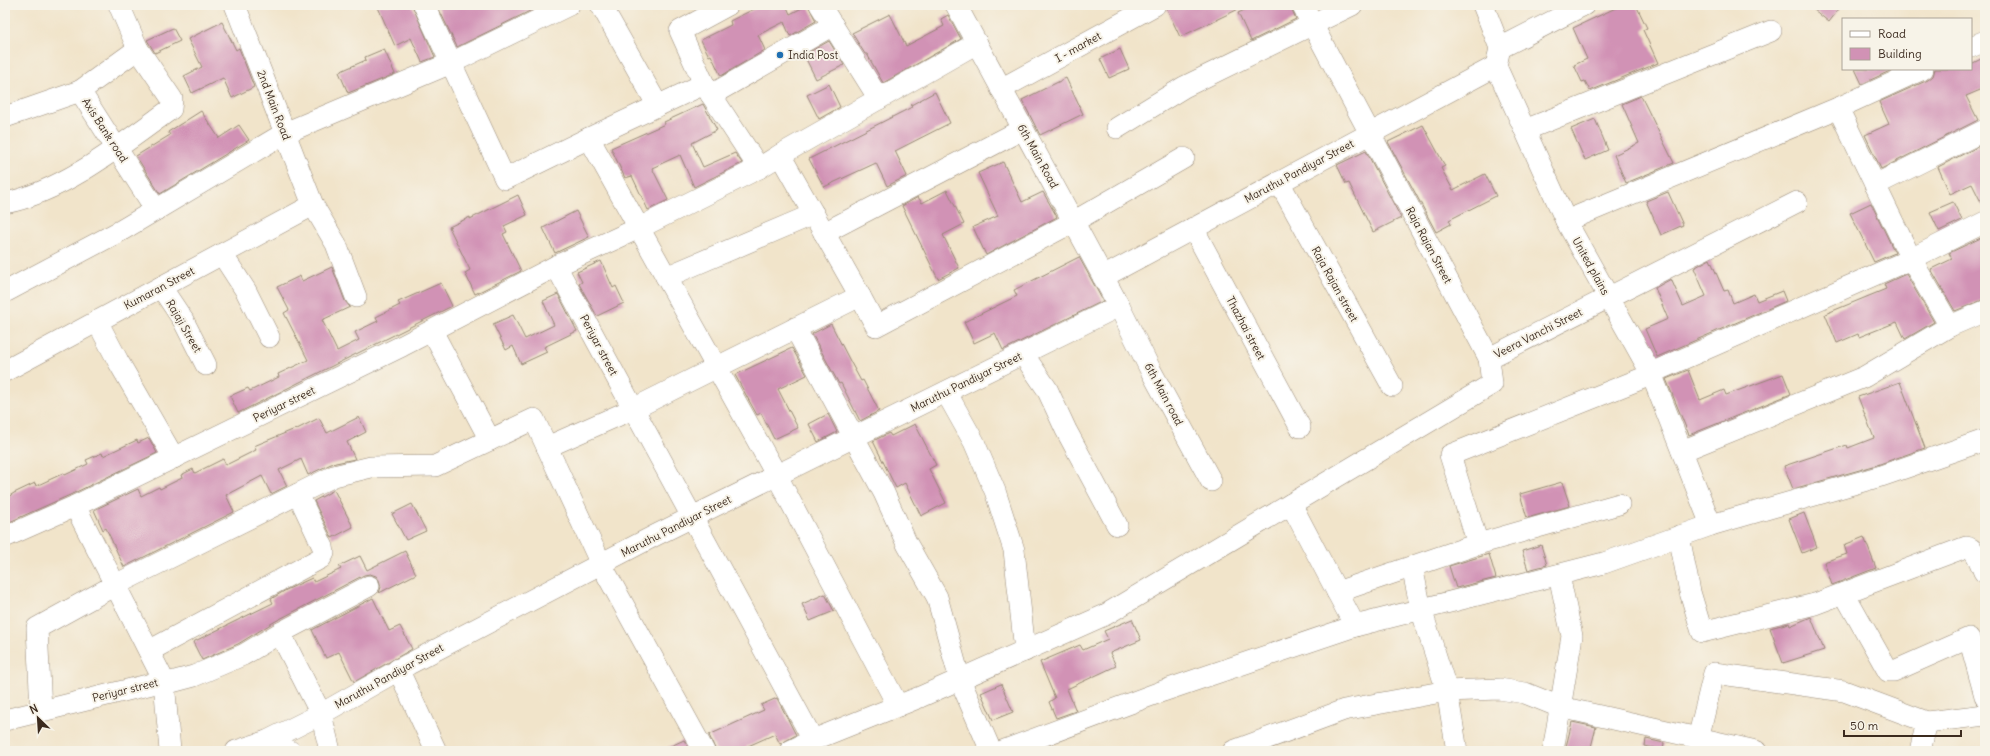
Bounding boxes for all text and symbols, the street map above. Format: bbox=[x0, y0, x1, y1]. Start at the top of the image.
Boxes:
legend bbox=[1842, 18, 1972, 70]
text: Road bbox=[1878, 26, 1906, 41]
street label: I - market bbox=[1053, 29, 1104, 65]
text: Building bbox=[1878, 46, 1922, 61]
place label: India Post bbox=[788, 48, 838, 62]
marker: India Post bbox=[775, 50, 785, 60]
street label: 2nd Main Road bbox=[254, 68, 294, 142]
street label: Axis Bank road bbox=[79, 95, 131, 165]
street label: 6th Main Road bbox=[1015, 121, 1062, 191]
street label: Maruthu Pandiyar Street bbox=[1242, 136, 1356, 206]
street label: Raja Rajan Street bbox=[1403, 204, 1455, 286]
street label: United plains bbox=[1569, 235, 1613, 297]
street label: Raja Rajan street bbox=[1309, 244, 1362, 324]
street label: Kumaran Street bbox=[121, 263, 197, 312]
street label: Thazhai street bbox=[1223, 294, 1269, 362]
street label: Rajaji Street bbox=[163, 297, 205, 355]
street label: Veera Vanchi Street bbox=[1492, 305, 1585, 361]
street label: Periyar street bbox=[577, 312, 621, 378]
street label: Maruthu Pandiyar Street bbox=[908, 349, 1024, 415]
street label: 6th Main road bbox=[1142, 360, 1187, 428]
street label: Periyar street bbox=[251, 383, 318, 425]
street label: Maruthu Pandiyar Street bbox=[618, 492, 734, 560]
street label: Maruthu Pandiyar Street bbox=[332, 640, 446, 712]
street label: Periyar street bbox=[91, 675, 160, 705]
north arrow bbox=[18, 698, 58, 738]
text: N bbox=[27, 701, 40, 717]
scale bar bbox=[1844, 712, 1961, 738]
text: 50 m bbox=[1850, 718, 1879, 733]

